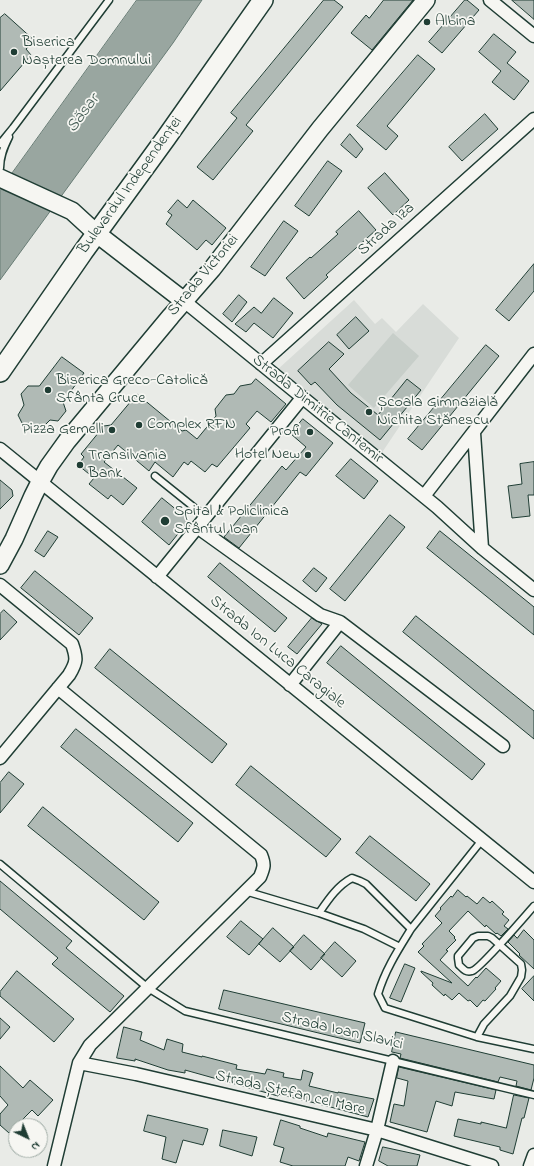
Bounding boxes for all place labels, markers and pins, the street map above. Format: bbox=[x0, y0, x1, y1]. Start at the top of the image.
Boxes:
place label: Albina bbox=[435, 12, 475, 32]
marker: Albina bbox=[422, 17, 432, 27]
place label: Biserica Nașterea Domnului bbox=[22, 33, 151, 71]
marker: Biserica Nașterea Domnului bbox=[9, 47, 19, 57]
place label: Biserica Greco-Catolică Sfânta Cruce bbox=[56, 371, 208, 409]
marker: Biserica Greco-Catolică Sfânta Cruce bbox=[43, 385, 53, 395]
place label: Școala Gimnazială Nichita Stănescu bbox=[377, 393, 498, 431]
marker: Școala Gimnazială Nichita Stănescu bbox=[364, 407, 374, 417]
place label: Complex RFN bbox=[147, 415, 236, 435]
place label: Pizza Gemelli bbox=[22, 420, 104, 440]
marker: Complex RFN bbox=[134, 420, 144, 430]
place label: Profi bbox=[270, 422, 302, 442]
marker: Pizza Gemelli bbox=[107, 425, 117, 435]
marker: Profi bbox=[305, 427, 315, 437]
place label: Hotel New bbox=[235, 445, 300, 465]
place label: Transilvania Bank bbox=[88, 446, 167, 484]
marker: Hotel New bbox=[303, 450, 313, 460]
marker: Transilvania Bank bbox=[75, 460, 85, 470]
place label: Spital & Policlinica Sfântul Ioan bbox=[174, 502, 289, 540]
marker: Spital & Policlinica Sfântul Ioan bbox=[159, 515, 171, 527]

